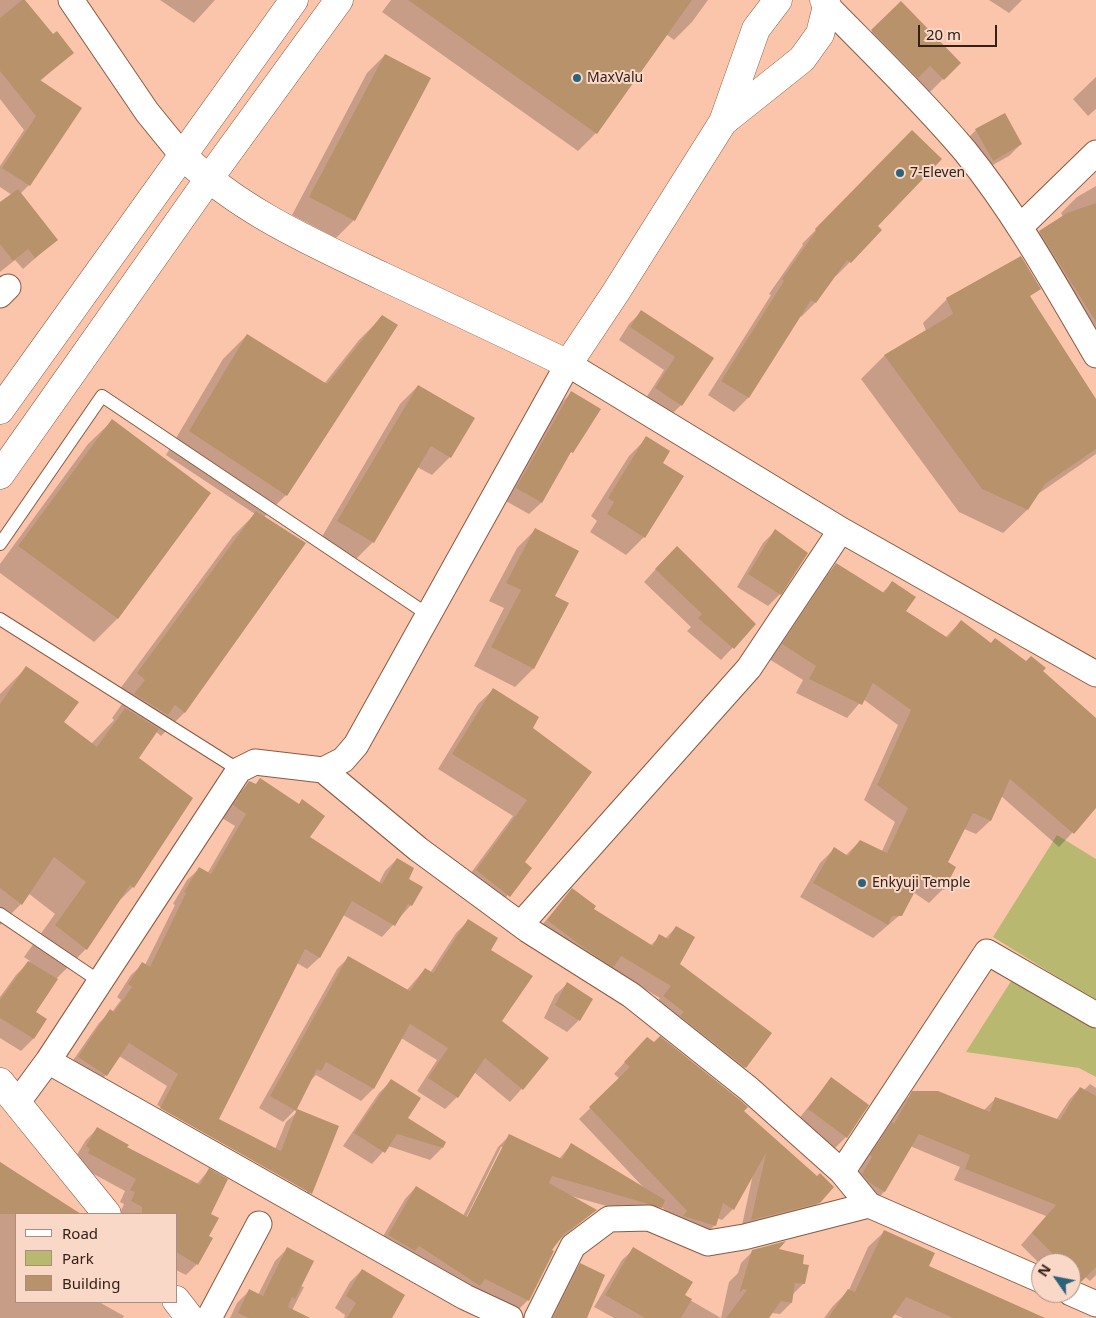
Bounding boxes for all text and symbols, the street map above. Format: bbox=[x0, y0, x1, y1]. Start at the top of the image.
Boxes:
scale bar bbox=[921, 15, 1000, 47]
text: 20 m bbox=[926, 24, 961, 44]
place label: MaxValu bbox=[587, 70, 643, 86]
marker: MaxValu bbox=[571, 72, 583, 84]
place label: 7-Eleven bbox=[910, 165, 965, 181]
marker: 7-Eleven bbox=[894, 167, 906, 179]
place label: Enkyuji Temple bbox=[872, 875, 970, 891]
marker: Enkyuji Temple bbox=[856, 877, 868, 889]
legend bbox=[15, 1213, 178, 1303]
text: Road bbox=[62, 1223, 98, 1243]
text: Park bbox=[62, 1248, 94, 1268]
north arrow bbox=[1031, 1253, 1081, 1303]
text: N bbox=[1033, 1260, 1055, 1280]
text: Building bbox=[62, 1273, 120, 1293]

